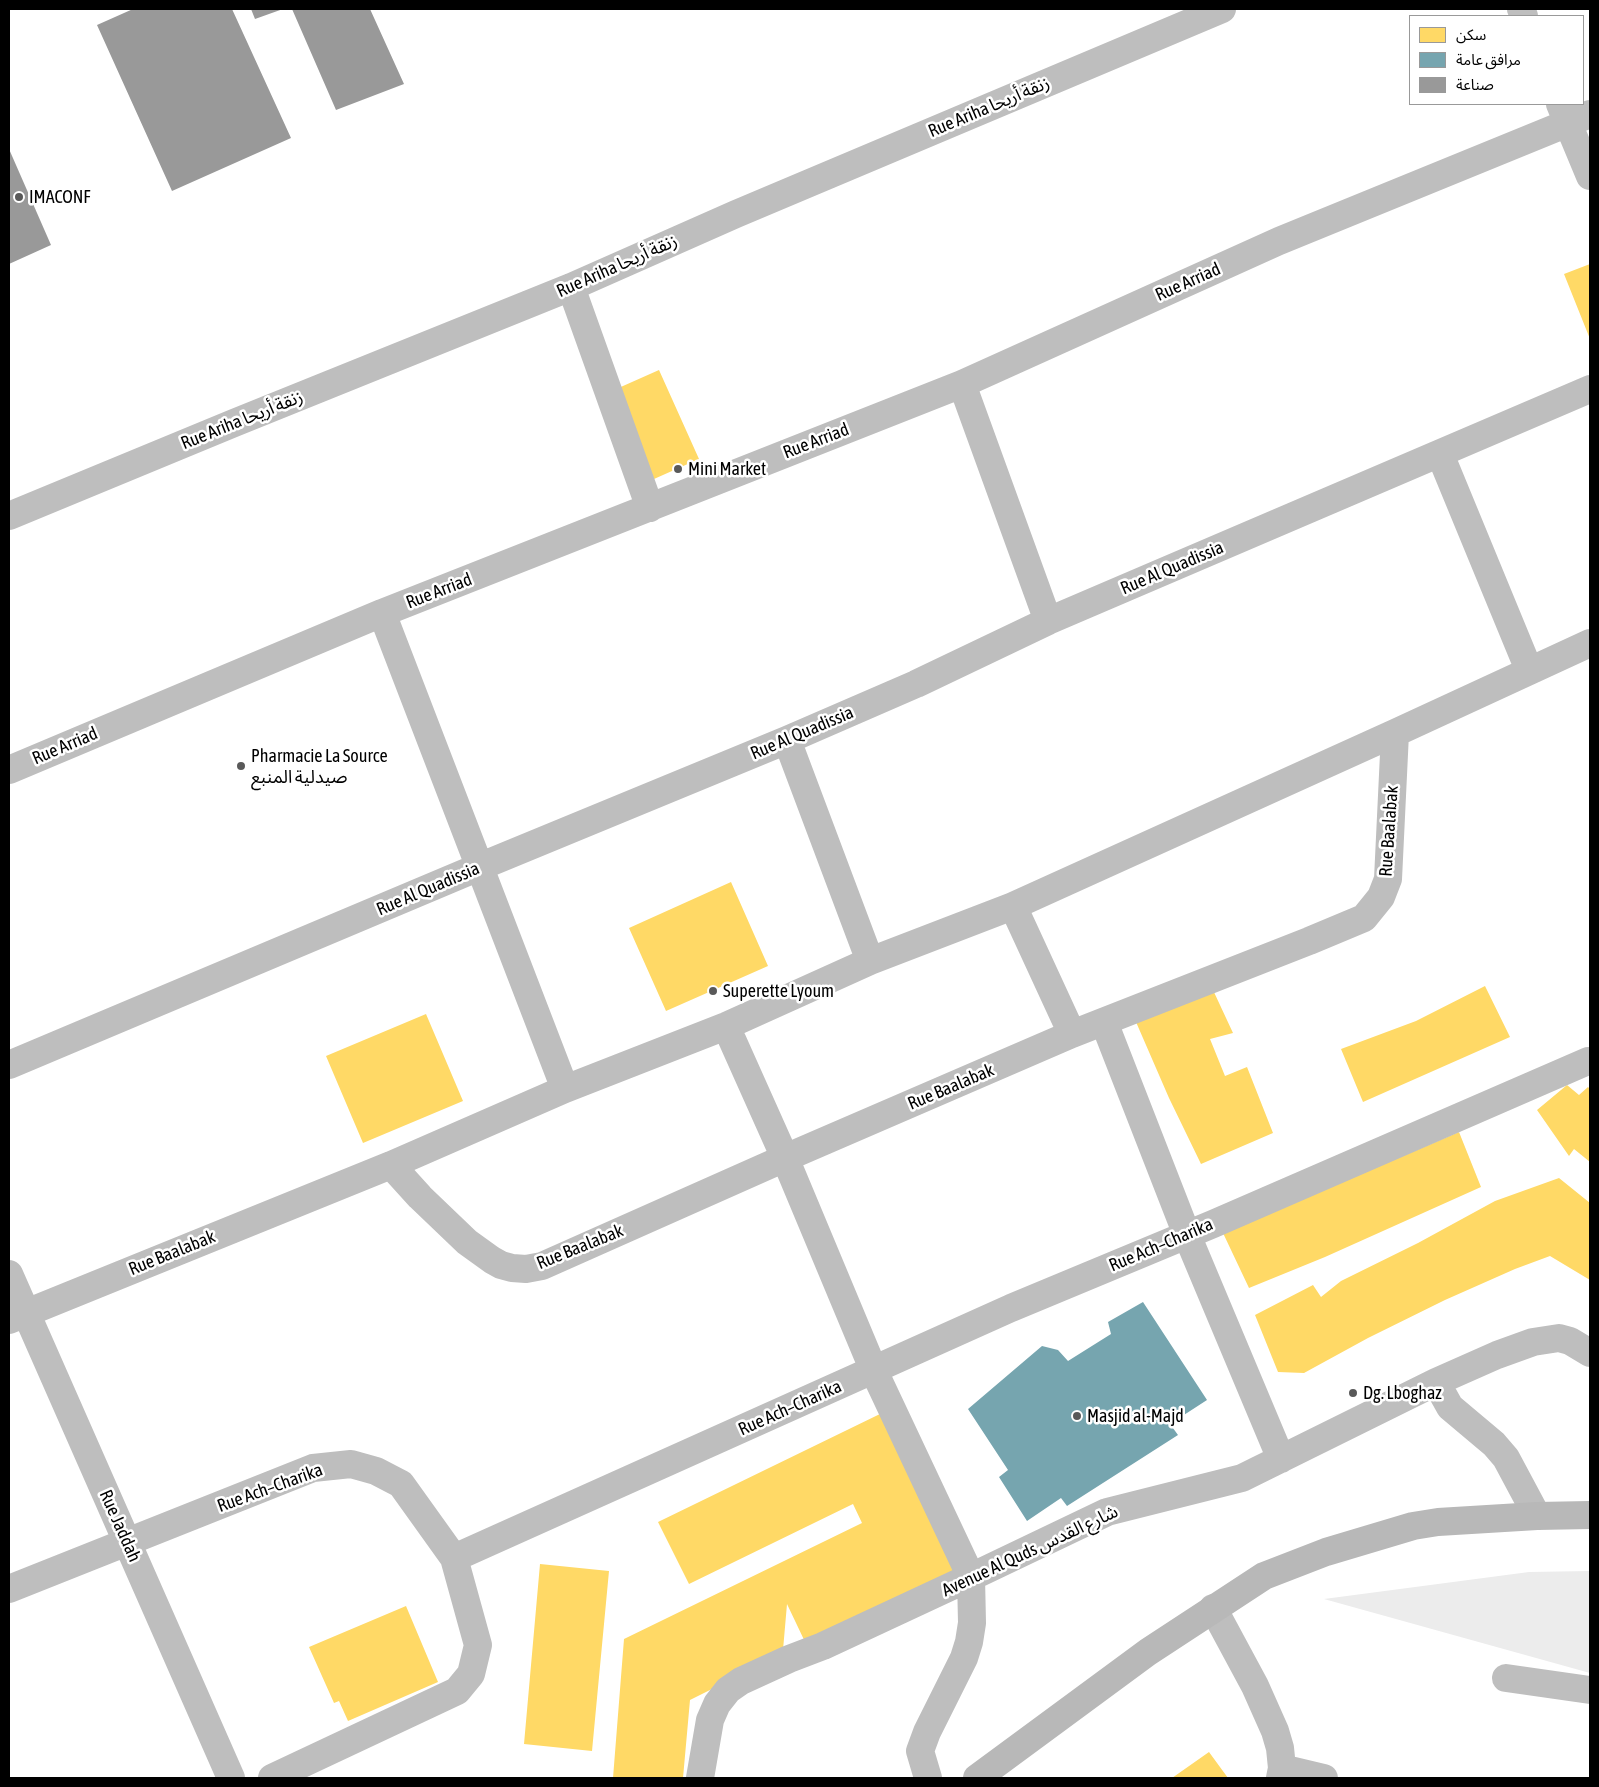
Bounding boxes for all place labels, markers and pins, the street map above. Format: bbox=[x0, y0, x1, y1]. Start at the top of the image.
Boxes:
place label: IMACONF bbox=[29, 186, 91, 208]
marker: IMACONF bbox=[13, 191, 25, 203]
place label: Mini Market bbox=[688, 458, 766, 480]
marker: Mini Market bbox=[672, 463, 684, 475]
place label: Pharmacie La Source صيدلية المنبع bbox=[251, 745, 388, 788]
marker: Pharmacie La Source صيدلية المنبع bbox=[235, 760, 247, 772]
place label: Superette Lyoum bbox=[723, 980, 834, 1002]
marker: Superette Lyoum bbox=[707, 985, 719, 997]
place label: Dg. Lboghaz bbox=[1363, 1382, 1442, 1404]
marker: Dg. Lboghaz bbox=[1347, 1387, 1359, 1399]
place label: Masjid al-Majd bbox=[1087, 1405, 1184, 1427]
marker: Masjid al-Majd bbox=[1071, 1410, 1083, 1422]

